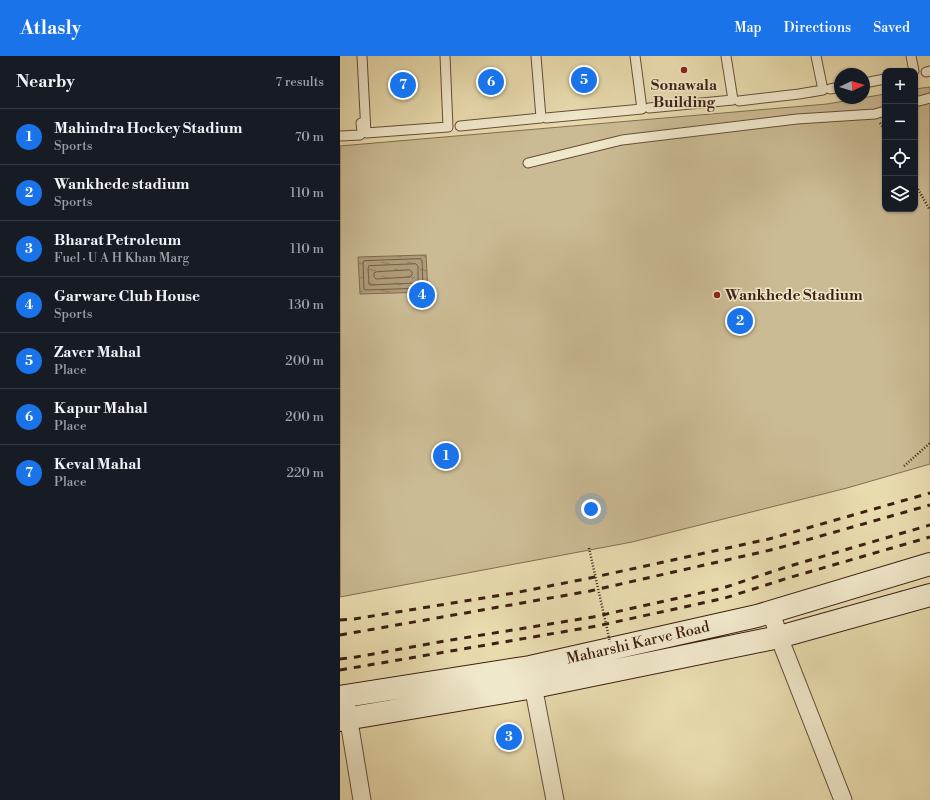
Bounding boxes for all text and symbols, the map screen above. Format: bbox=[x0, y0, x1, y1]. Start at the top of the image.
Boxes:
text: Atlasly bbox=[20, 16, 81, 40]
text: Map bbox=[734, 19, 762, 37]
text: Directions bbox=[784, 19, 851, 37]
text: Saved bbox=[873, 19, 910, 37]
pin: 5 bbox=[571, 65, 597, 95]
marker: Sonawala Building bbox=[679, 65, 689, 75]
pin: 6 bbox=[478, 67, 504, 97]
north arrow bbox=[834, 68, 870, 104]
map controls bbox=[882, 68, 918, 212]
button: + bbox=[882, 68, 918, 104]
pin: 7 bbox=[390, 70, 416, 100]
text: Nearby bbox=[16, 71, 75, 93]
text: 7 results bbox=[275, 74, 324, 90]
place label: Sonawala Building bbox=[651, 76, 718, 112]
button: − bbox=[882, 104, 918, 140]
text: Mahindra Hockey Stadium bbox=[54, 119, 242, 138]
text: 1 bbox=[26, 129, 32, 145]
text: 70 m bbox=[295, 129, 324, 145]
text: Sports bbox=[54, 138, 93, 154]
button: locate bbox=[882, 140, 918, 176]
text: Wankhede stadium bbox=[54, 175, 190, 194]
button: layers bbox=[882, 176, 918, 212]
text: 2 bbox=[25, 185, 33, 201]
text: 110 m bbox=[290, 185, 324, 201]
text: Sports bbox=[54, 194, 93, 210]
text: Bharat Petroleum bbox=[54, 231, 181, 250]
text: 3 bbox=[25, 241, 33, 257]
text: 110 m bbox=[290, 241, 324, 257]
text: Fuel · U A H Khan Marg bbox=[54, 250, 189, 266]
pin: 4 bbox=[409, 280, 435, 310]
place label: Wankhede Stadium bbox=[724, 286, 863, 305]
text: Garware Club House bbox=[54, 287, 200, 306]
marker: Wankhede Stadium bbox=[712, 290, 722, 300]
text: 4 bbox=[25, 297, 33, 313]
text: 130 m bbox=[289, 297, 324, 313]
text: Sports bbox=[54, 306, 93, 322]
pin: 2 bbox=[727, 306, 753, 336]
text: Zaver Mahal bbox=[54, 343, 141, 362]
text: 5 bbox=[25, 353, 33, 369]
text: 200 m bbox=[285, 353, 324, 369]
text: Place bbox=[54, 362, 86, 378]
text: Kapur Mahal bbox=[54, 399, 148, 418]
text: 6 bbox=[25, 409, 33, 425]
text: 200 m bbox=[285, 409, 324, 425]
text: Place bbox=[54, 418, 86, 434]
pin: 1 bbox=[433, 441, 459, 471]
text: Keval Mahal bbox=[54, 455, 141, 474]
text: 7 bbox=[25, 465, 33, 481]
text: 220 m bbox=[286, 465, 324, 481]
text: Place bbox=[54, 474, 86, 490]
your location bbox=[581, 499, 601, 519]
street label: Maharshi Karve Road bbox=[565, 617, 712, 669]
pin: 3 bbox=[496, 722, 522, 752]

